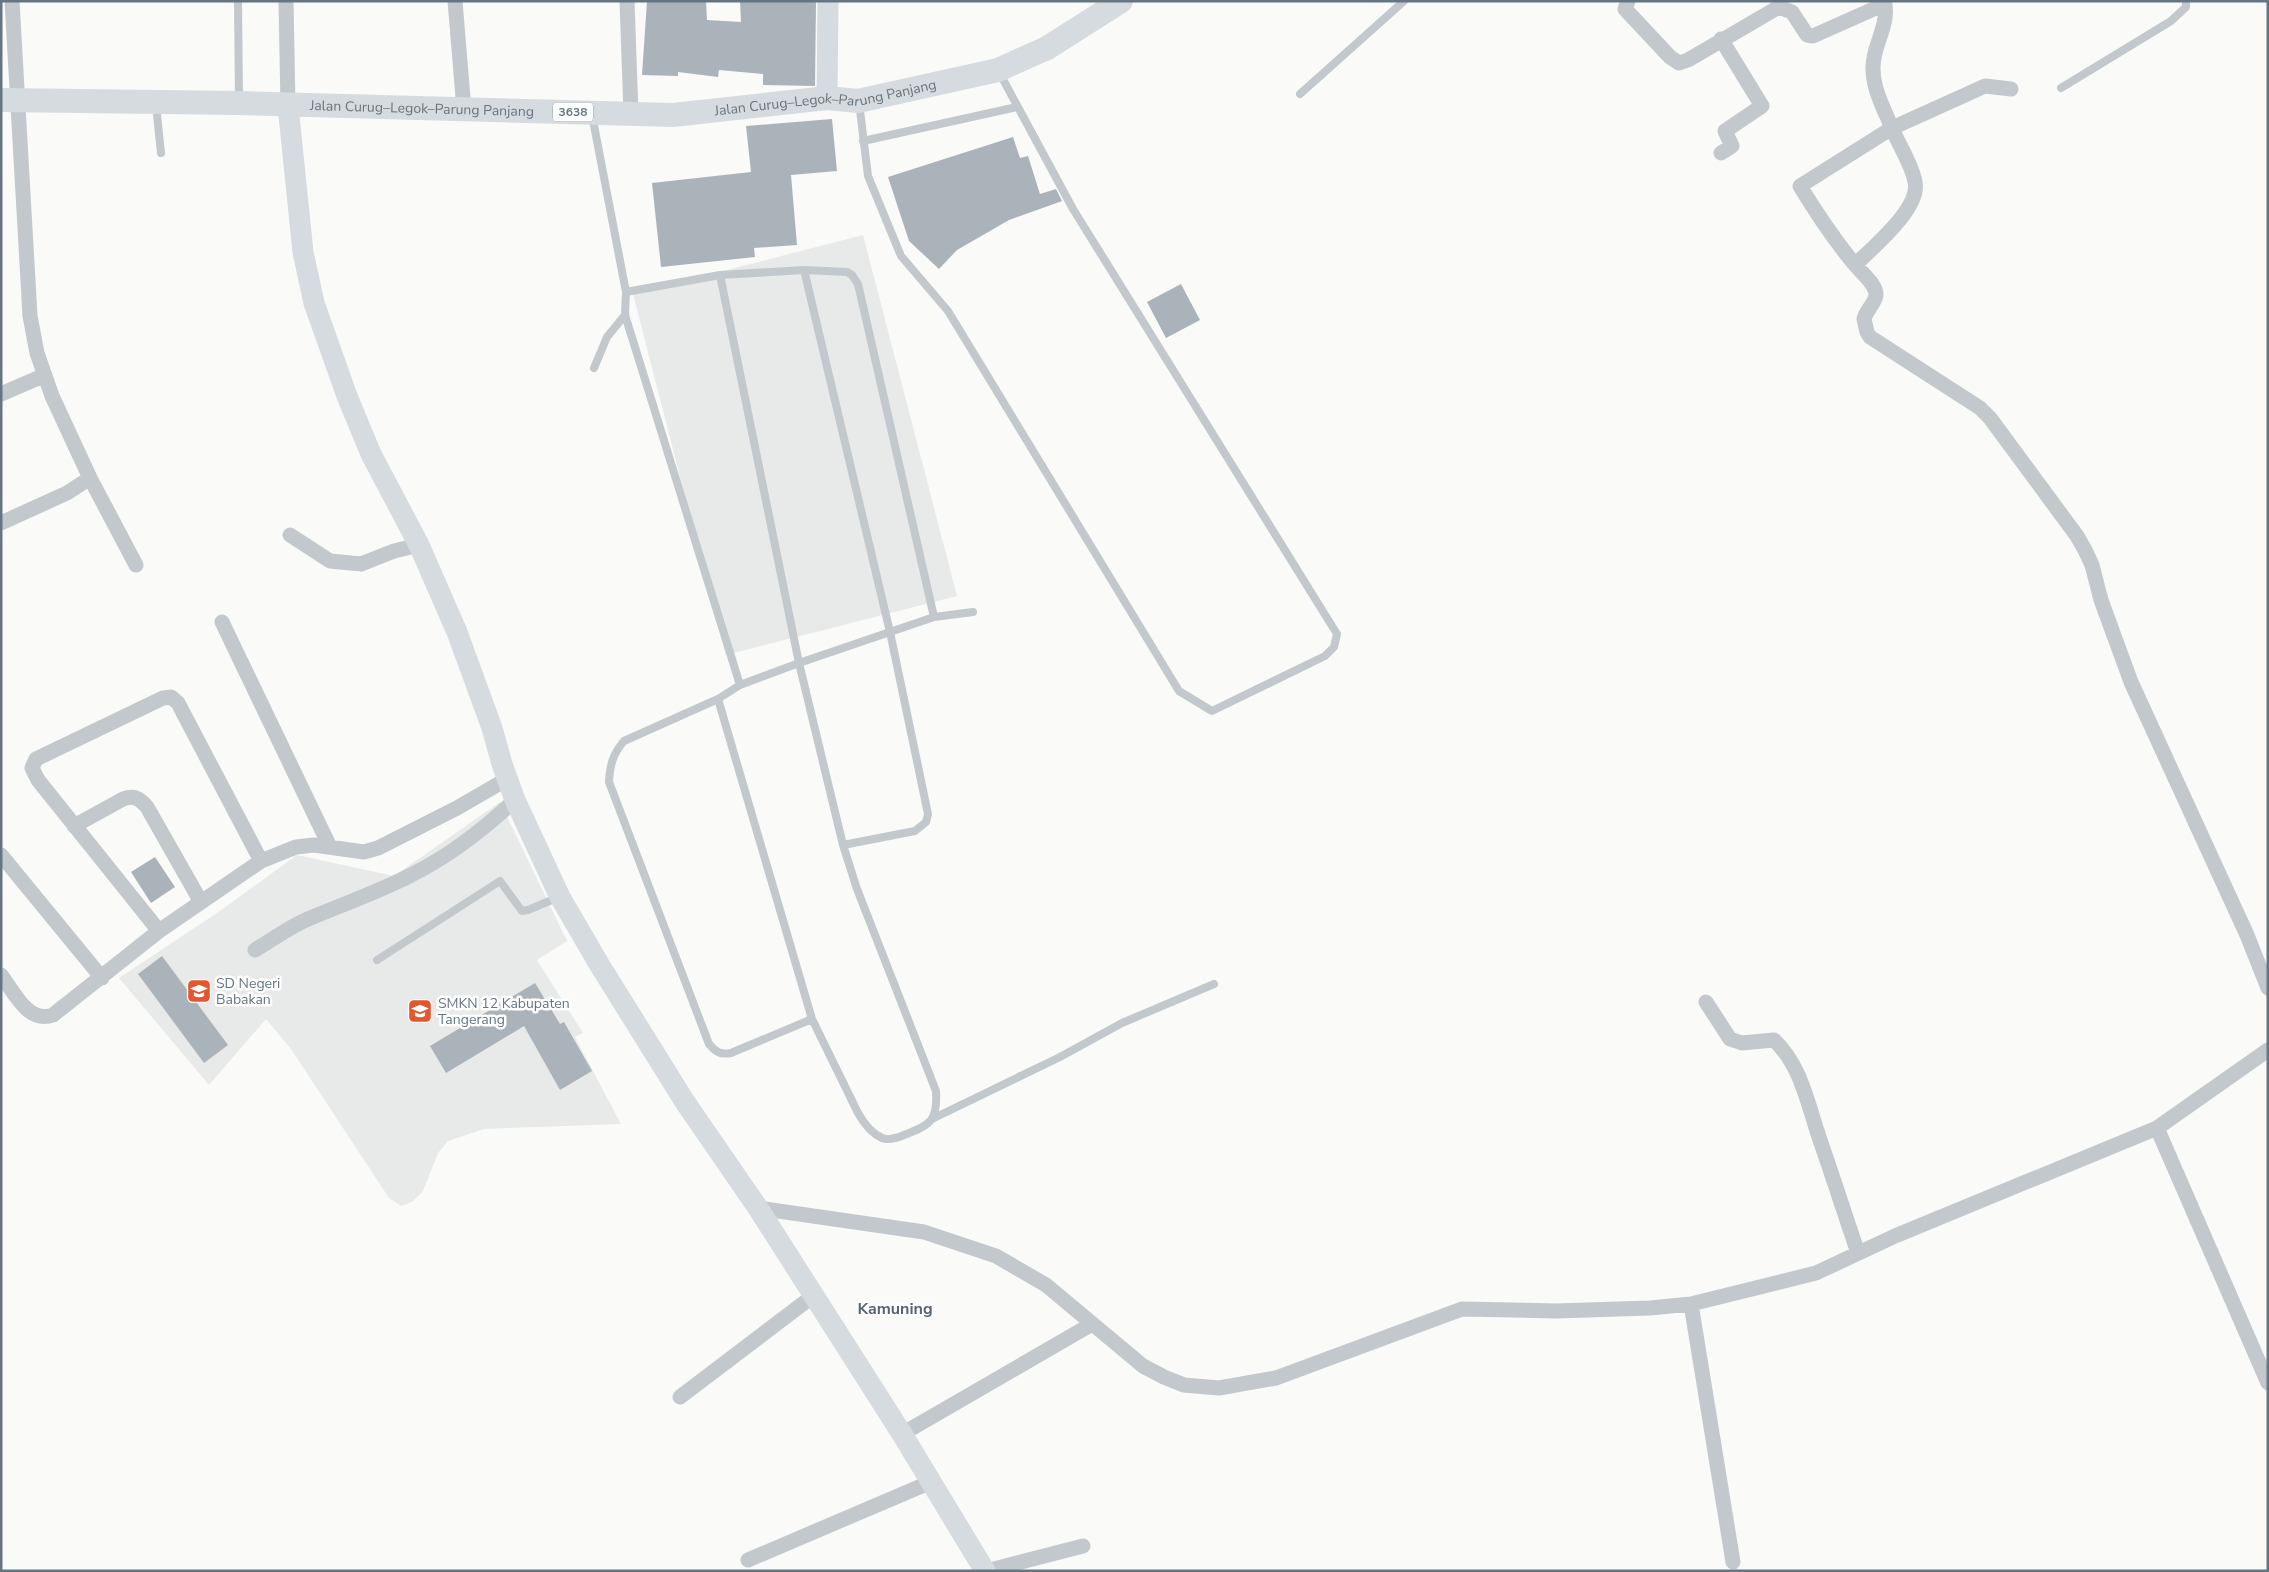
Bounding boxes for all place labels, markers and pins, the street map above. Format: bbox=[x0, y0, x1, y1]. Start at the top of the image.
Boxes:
place label: SD Negeri Babakan bbox=[216, 974, 280, 1009]
school or university icon: SD Negeri Babakan bbox=[186, 978, 212, 1004]
place label: SMKN 12 Kabupaten Tangerang bbox=[438, 994, 570, 1029]
school or university icon: SMKN 12 Kabupaten Tangerang bbox=[407, 998, 433, 1024]

